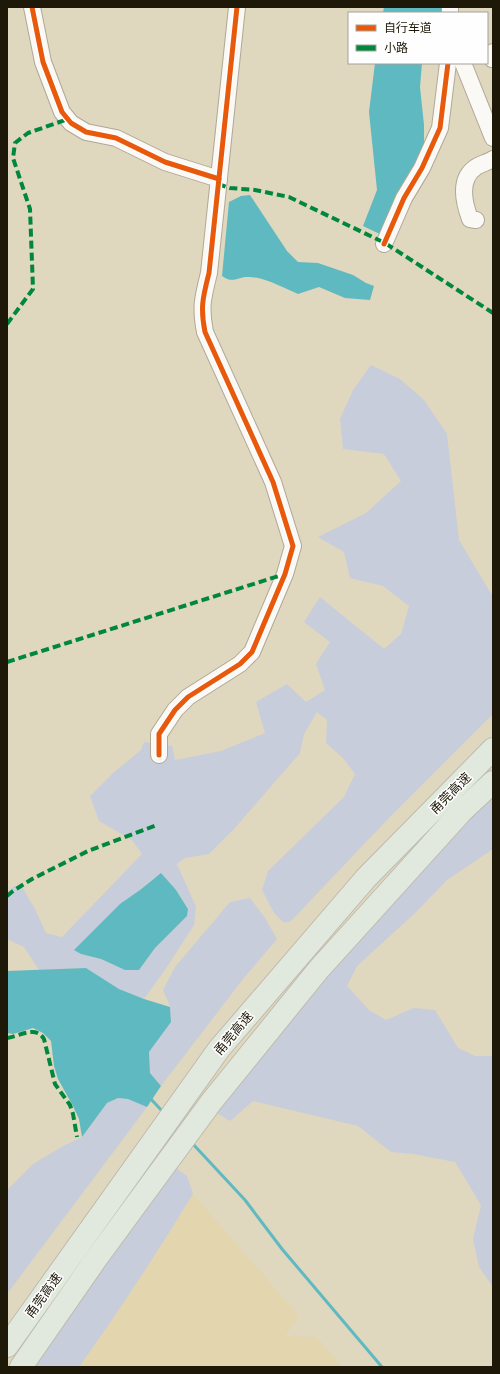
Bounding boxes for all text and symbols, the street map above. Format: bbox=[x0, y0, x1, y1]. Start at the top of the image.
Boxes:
legend bbox=[348, 12, 488, 64]
text: 自行车道 bbox=[384, 20, 432, 35]
text: 小路 bbox=[384, 40, 408, 55]
street label: 甬莞高速 bbox=[426, 769, 474, 817]
street label: 甬莞高速 bbox=[210, 1008, 256, 1058]
street label: 甬莞高速 bbox=[21, 1269, 65, 1321]

